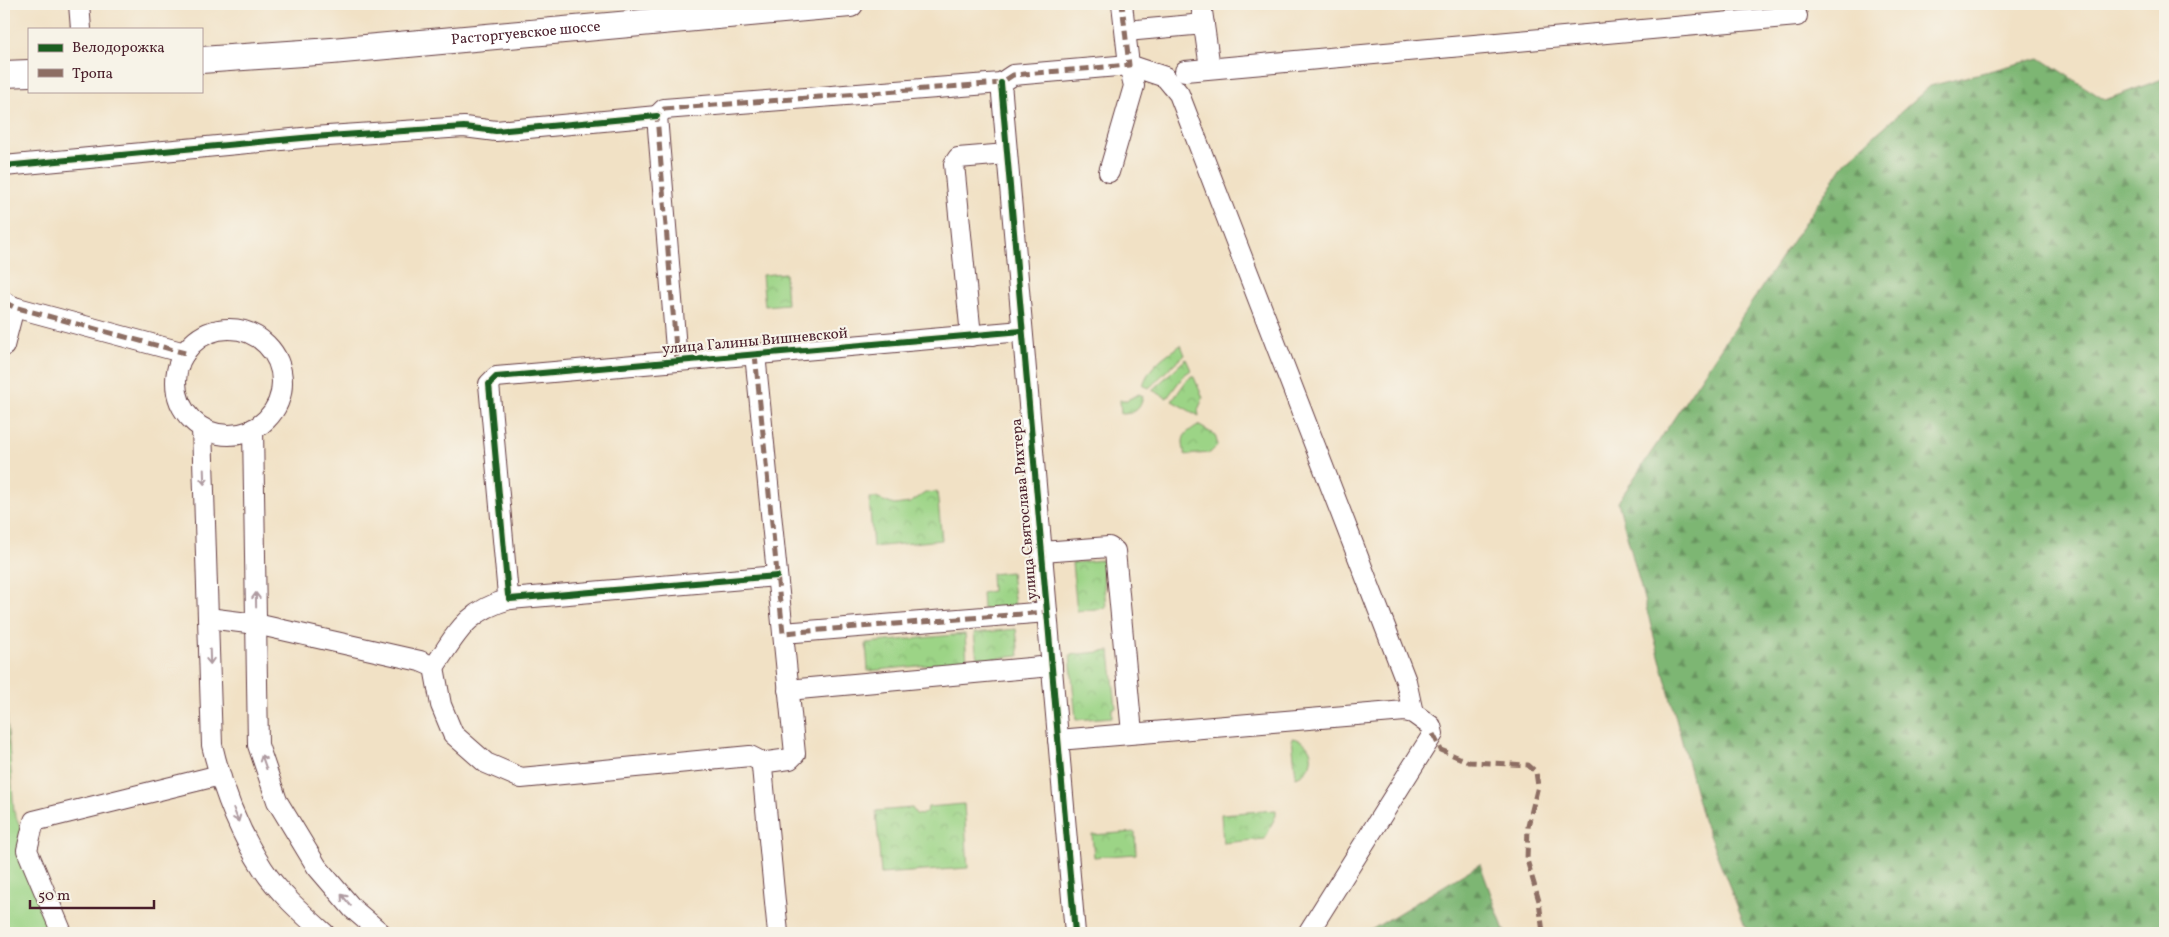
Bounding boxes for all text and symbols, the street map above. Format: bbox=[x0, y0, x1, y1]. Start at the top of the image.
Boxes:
street label: Расторгуевское шоссе bbox=[450, 16, 602, 51]
legend bbox=[28, 28, 202, 92]
text: Велодорожка bbox=[72, 38, 165, 59]
text: Тропа bbox=[72, 64, 113, 85]
street label: улица Галины Вишневской bbox=[661, 323, 849, 361]
street label: улица Святослава Рихтера bbox=[1007, 417, 1043, 601]
one-way arrow bbox=[199, 469, 208, 485]
one-way arrow bbox=[251, 593, 260, 609]
one-way arrow bbox=[205, 649, 214, 665]
one-way arrow bbox=[258, 754, 268, 770]
one-way arrow bbox=[231, 807, 241, 822]
scale bar bbox=[30, 877, 154, 909]
text: 50 m bbox=[38, 886, 70, 907]
one-way arrow bbox=[340, 894, 351, 907]

